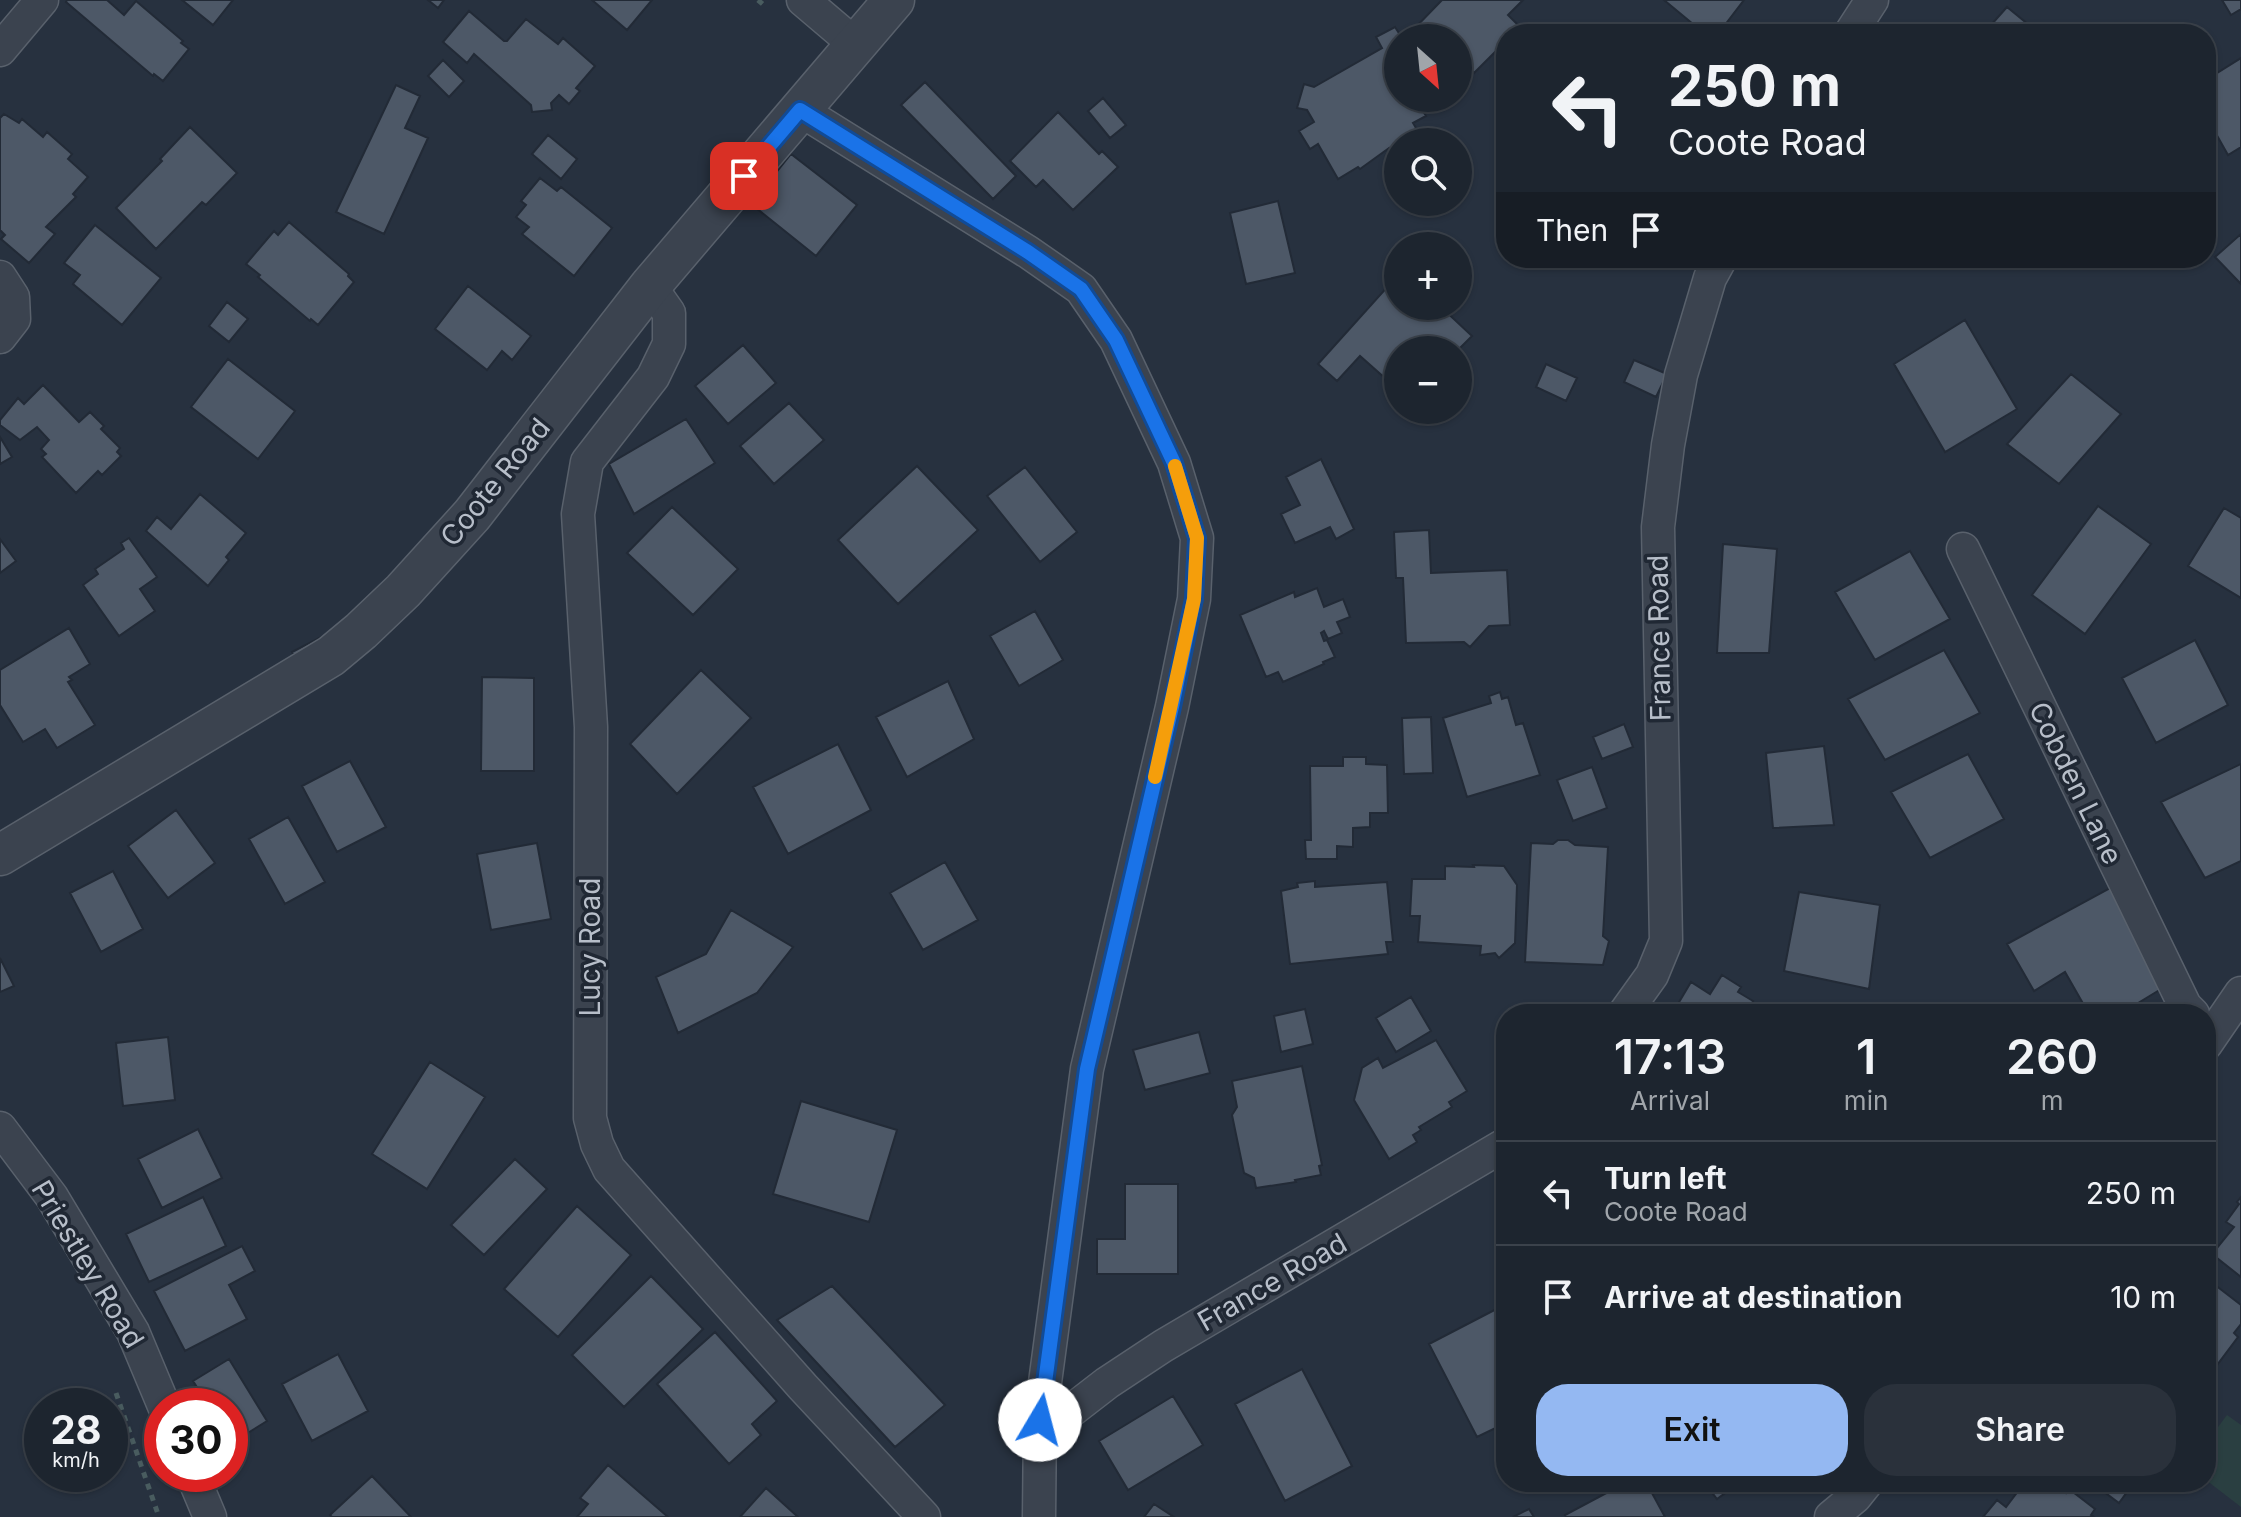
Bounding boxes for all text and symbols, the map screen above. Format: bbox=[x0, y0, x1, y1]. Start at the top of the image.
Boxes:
north arrow bbox=[1384, 24, 1472, 112]
map controls bbox=[1384, 24, 1472, 424]
text: 250 m bbox=[1668, 52, 1841, 120]
icon: left bbox=[1536, 56, 1640, 160]
text: Coote Road bbox=[1668, 120, 1867, 164]
button: search bbox=[1384, 128, 1472, 216]
pin bbox=[710, 142, 778, 210]
icon: arrive bbox=[722, 154, 766, 198]
icon: arrive bbox=[1624, 208, 1668, 252]
text: Then bbox=[1536, 212, 1608, 248]
button: + bbox=[1384, 232, 1472, 320]
button: − bbox=[1384, 336, 1472, 424]
street label: Coote Road bbox=[433, 411, 557, 553]
street label: France Road bbox=[1641, 555, 1677, 721]
street label: Cobden Lane bbox=[2022, 696, 2130, 870]
street label: Lucy Road bbox=[573, 878, 607, 1017]
text: 17:13 bbox=[1614, 1027, 1726, 1086]
text: 1 bbox=[1856, 1027, 1876, 1086]
text: 260 bbox=[2006, 1027, 2098, 1086]
text: Arrival bbox=[1630, 1085, 1710, 1116]
text: min bbox=[1844, 1085, 1888, 1116]
text: m bbox=[2041, 1085, 2064, 1116]
text: Turn left bbox=[1604, 1160, 1726, 1196]
icon: left bbox=[1536, 1171, 1580, 1215]
street label: Priestley Road bbox=[25, 1174, 151, 1354]
text: 250 m bbox=[2086, 1175, 2176, 1211]
text: Coote Road bbox=[1604, 1196, 1748, 1227]
street label: France Road bbox=[1192, 1226, 1352, 1338]
icon: arrive bbox=[1536, 1275, 1580, 1319]
text: Arrive at destination bbox=[1604, 1279, 1902, 1315]
text: 10 m bbox=[2110, 1279, 2176, 1315]
position arrow bbox=[998, 1378, 1082, 1462]
button: Exit bbox=[1536, 1384, 1848, 1476]
button: Share bbox=[1864, 1384, 2176, 1476]
speed limit sign: 30 bbox=[144, 1388, 248, 1492]
text: 28 bbox=[50, 1405, 102, 1454]
text: km/h bbox=[52, 1448, 100, 1472]

